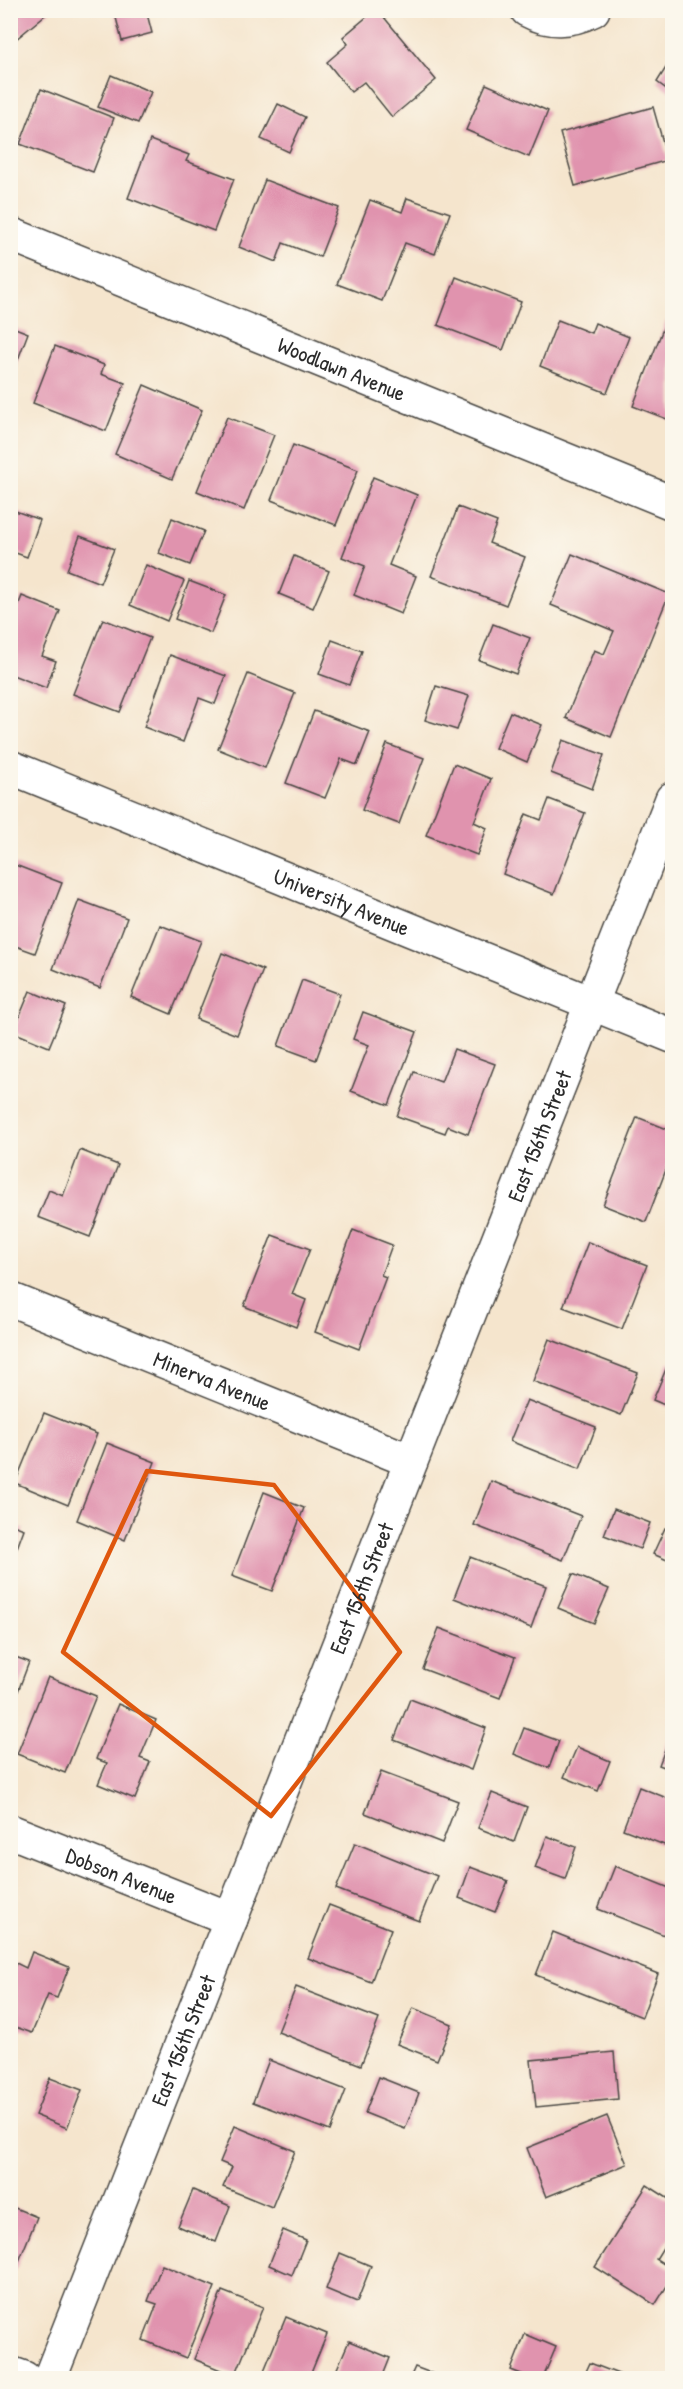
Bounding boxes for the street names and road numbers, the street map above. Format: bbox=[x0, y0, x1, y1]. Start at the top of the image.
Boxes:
street label: Woodlawn Avenue bbox=[273, 329, 410, 408]
street label: University Avenue bbox=[269, 861, 414, 943]
street label: East 156th Street bbox=[500, 1065, 579, 1206]
street label: Minerva Avenue bbox=[149, 1344, 275, 1418]
street label: East 156th Street bbox=[322, 1518, 401, 1658]
street label: Dobson Avenue bbox=[62, 1840, 181, 1911]
street label: East 156th Street bbox=[144, 1970, 223, 2110]

